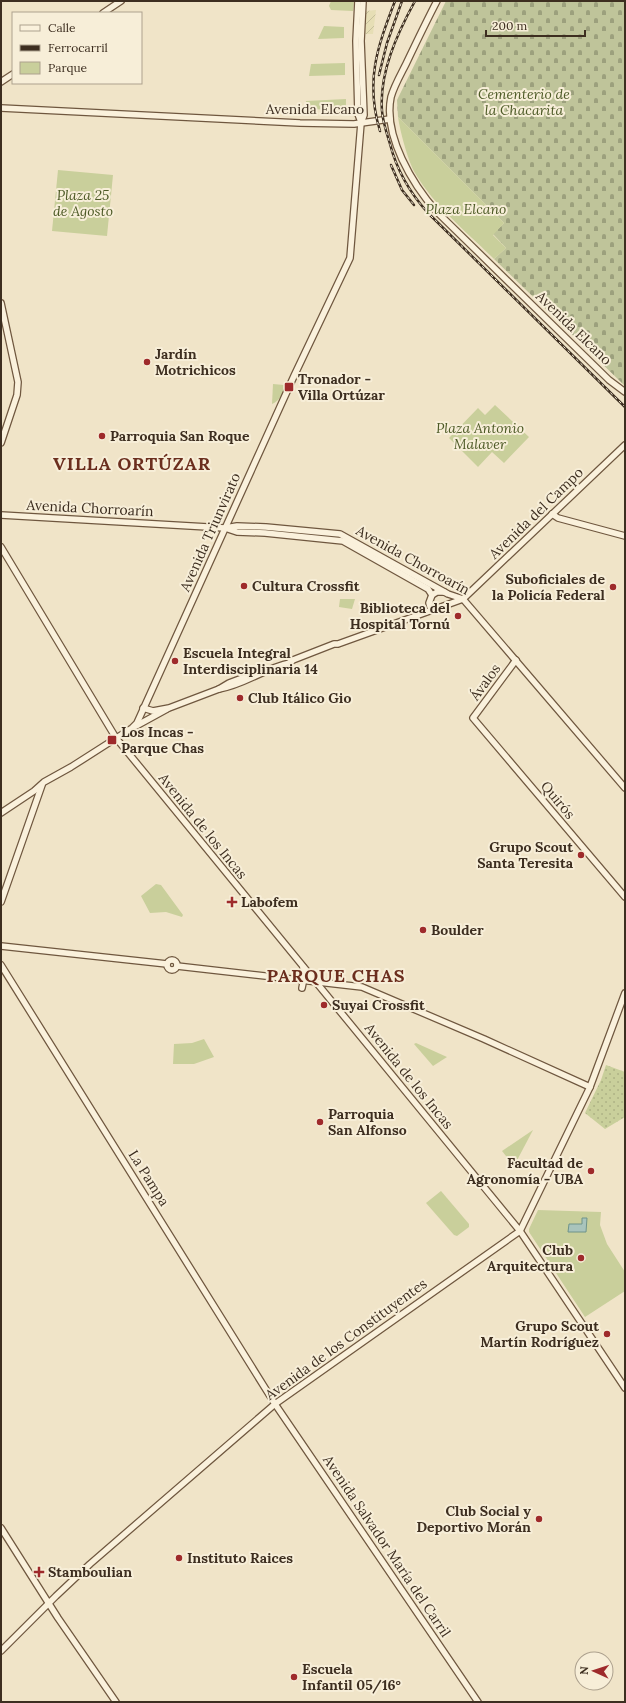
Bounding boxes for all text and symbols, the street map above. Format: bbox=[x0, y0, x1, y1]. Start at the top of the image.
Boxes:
legend bbox=[12, 12, 142, 84]
scale bar bbox=[486, 12, 585, 38]
text: 200 m bbox=[492, 18, 528, 33]
text: Calle bbox=[48, 20, 76, 35]
text: Ferrocarril bbox=[48, 40, 108, 55]
text: Parque bbox=[48, 60, 88, 75]
park label: Cementerio de la Chacarita bbox=[478, 85, 570, 119]
street label: Avenida Elcano bbox=[265, 100, 364, 118]
park label: Plaza 25 de Agosto bbox=[53, 186, 113, 220]
park label: Plaza Elcano bbox=[426, 200, 506, 218]
street label: Avenida Elcano bbox=[532, 287, 616, 369]
place label: Jardín Motrichicos bbox=[155, 345, 236, 379]
marker: Jardín Motrichicos bbox=[142, 357, 152, 367]
place label: Tronador - Villa Ortúzar bbox=[298, 370, 385, 404]
marker: Tronador - Villa Ortúzar bbox=[283, 381, 295, 393]
park label: Plaza Antonio Malaver bbox=[436, 419, 524, 453]
place label: Parroquia San Roque bbox=[110, 427, 250, 445]
marker: Parroquia San Roque bbox=[97, 431, 107, 441]
district label: VILLA ORTÚZAR bbox=[53, 452, 211, 475]
street label: Avenida del Campo bbox=[484, 463, 587, 563]
street label: Avenida Triunvirato bbox=[175, 470, 244, 595]
street label: Avenida Chorroarín bbox=[25, 496, 154, 520]
street label: Avenida Chorroarín bbox=[352, 521, 473, 599]
place label: Suboficiales de la Policía Federal bbox=[492, 570, 606, 604]
place label: Cultura Crossfit bbox=[252, 577, 360, 595]
marker: Cultura Crossfit bbox=[239, 581, 249, 591]
marker: Suboficiales de la Policía Federal bbox=[608, 582, 618, 592]
place label: Biblioteca del Hospital Tornú bbox=[350, 599, 451, 633]
marker: Biblioteca del Hospital Tornú bbox=[453, 611, 463, 621]
place label: Escuela Integral Interdisciplinaria 14 bbox=[183, 644, 318, 678]
marker: Escuela Integral Interdisciplinaria 14 bbox=[170, 656, 180, 666]
street label: Ávalos bbox=[465, 660, 504, 705]
place label: Club Itálico Gio bbox=[248, 689, 351, 707]
marker: Club Itálico Gio bbox=[235, 693, 245, 703]
place label: Los Incas - Parque Chas bbox=[121, 723, 204, 757]
marker: Los Incas - Parque Chas bbox=[106, 734, 118, 746]
street label: Avenida de los Incas bbox=[154, 769, 251, 882]
street label: Quirós bbox=[537, 777, 579, 823]
place label: Grupo Scout Santa Teresita bbox=[477, 838, 574, 872]
marker: Grupo Scout Santa Teresita bbox=[576, 850, 586, 860]
place label: Labofem bbox=[241, 893, 298, 911]
marker: Labofem bbox=[226, 896, 238, 908]
place label: Boulder bbox=[431, 921, 484, 939]
marker: Boulder bbox=[418, 925, 428, 935]
district label: PARQUE CHAS bbox=[267, 964, 405, 987]
place label: Suyai Crossfit bbox=[332, 996, 425, 1014]
marker: Suyai Crossfit bbox=[319, 1000, 329, 1010]
street label: Avenida de los Incas bbox=[360, 1019, 457, 1132]
place label: Parroquia San Alfonso bbox=[328, 1105, 407, 1139]
marker: Parroquia San Alfonso bbox=[315, 1117, 325, 1127]
street label: La Pampa bbox=[125, 1147, 173, 1209]
place label: Facultad de Agronomía - UBA bbox=[467, 1154, 584, 1188]
marker: Facultad de Agronomía - UBA bbox=[586, 1166, 596, 1176]
place label: Club Arquitectura bbox=[487, 1241, 574, 1275]
marker: Club Arquitectura bbox=[576, 1253, 586, 1263]
street label: Avenida de los Constituyentes bbox=[261, 1274, 430, 1404]
place label: Grupo Scout Martín Rodríguez bbox=[480, 1317, 599, 1351]
marker: Grupo Scout Martín Rodríguez bbox=[602, 1329, 612, 1339]
street label: Avenida Salvador María del Carril bbox=[319, 1451, 455, 1640]
place label: Club Social y Deportivo Morán bbox=[416, 1502, 531, 1536]
marker: Club Social y Deportivo Morán bbox=[534, 1514, 544, 1524]
place label: Instituto Raices bbox=[187, 1549, 293, 1567]
marker: Instituto Raices bbox=[174, 1553, 184, 1563]
place label: Stamboulian bbox=[48, 1563, 132, 1581]
marker: Stamboulian bbox=[33, 1566, 45, 1578]
north arrow bbox=[574, 1651, 614, 1691]
place label: Escuela Infantil 05/16° bbox=[302, 1660, 401, 1694]
text: N bbox=[577, 1665, 591, 1675]
marker: Escuela Infantil 05/16° bbox=[289, 1672, 299, 1682]

